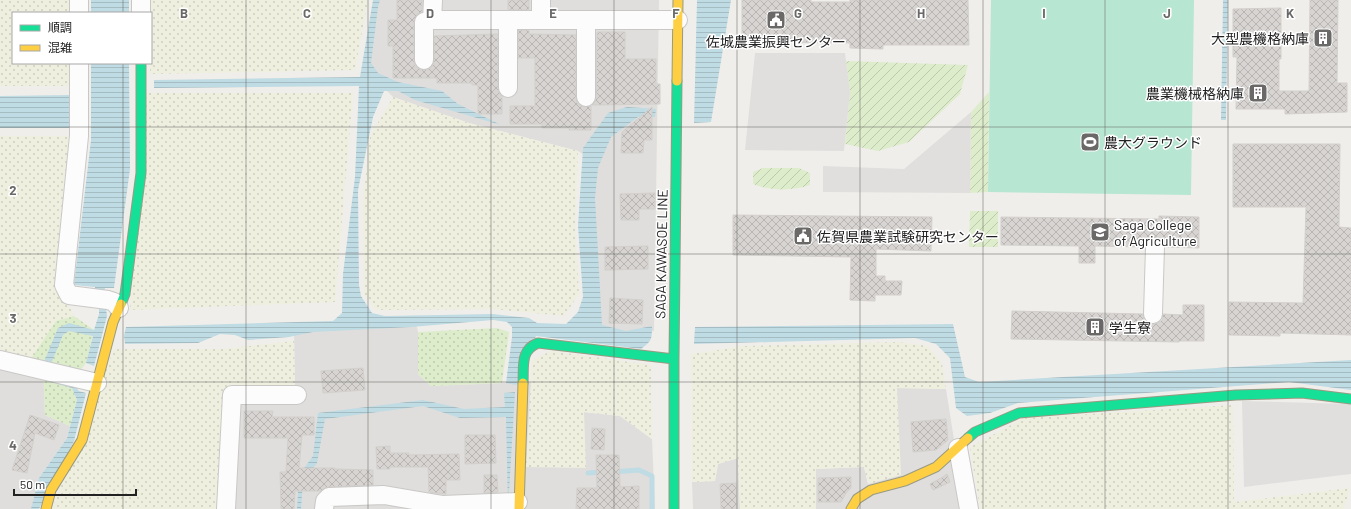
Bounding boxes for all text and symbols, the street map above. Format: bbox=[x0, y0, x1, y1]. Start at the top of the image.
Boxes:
text: B bbox=[180, 5, 188, 21]
text: C bbox=[303, 5, 311, 21]
text: D bbox=[426, 5, 434, 21]
text: E bbox=[549, 5, 557, 21]
text: F bbox=[672, 5, 680, 21]
text: G bbox=[794, 5, 802, 21]
text: H bbox=[917, 5, 925, 21]
text: I bbox=[1042, 5, 1046, 21]
text: J bbox=[1163, 5, 1171, 21]
text: K bbox=[1286, 5, 1294, 21]
public building icon: 佐城農業振興センター bbox=[765, 9, 787, 31]
legend bbox=[12, 12, 152, 64]
text: 順調 bbox=[48, 20, 72, 34]
building icon: 大型農機格納庫 bbox=[1312, 27, 1334, 49]
place label: 大型農機格納庫 bbox=[1211, 30, 1309, 47]
place label: 佐城農業振興センター bbox=[706, 33, 846, 50]
text: 混雑 bbox=[48, 40, 72, 54]
building icon: 農業機械格納庫 bbox=[1247, 82, 1269, 104]
place label: 農業機械格納庫 bbox=[1146, 85, 1244, 102]
sports icon: 農大グラウンド bbox=[1079, 131, 1101, 153]
place label: 農大グラウンド bbox=[1104, 134, 1202, 151]
text: 2 bbox=[9, 182, 17, 198]
street label: SAGA KAWASOE LINE bbox=[651, 189, 671, 319]
place label: Saga College of Agriculture bbox=[1114, 216, 1197, 249]
school or university icon: Saga College of Agriculture bbox=[1089, 221, 1111, 243]
public building icon: 佐賀県農業試験研究センター bbox=[792, 225, 814, 247]
place label: 佐賀県農業試験研究センター bbox=[817, 228, 999, 245]
text: 3 bbox=[9, 310, 17, 326]
building icon: 学生寮 bbox=[1084, 316, 1106, 338]
place label: 学生寮 bbox=[1109, 319, 1151, 336]
text: 4 bbox=[9, 437, 17, 453]
scale bar bbox=[14, 471, 136, 497]
text: 50 m bbox=[20, 477, 45, 491]

